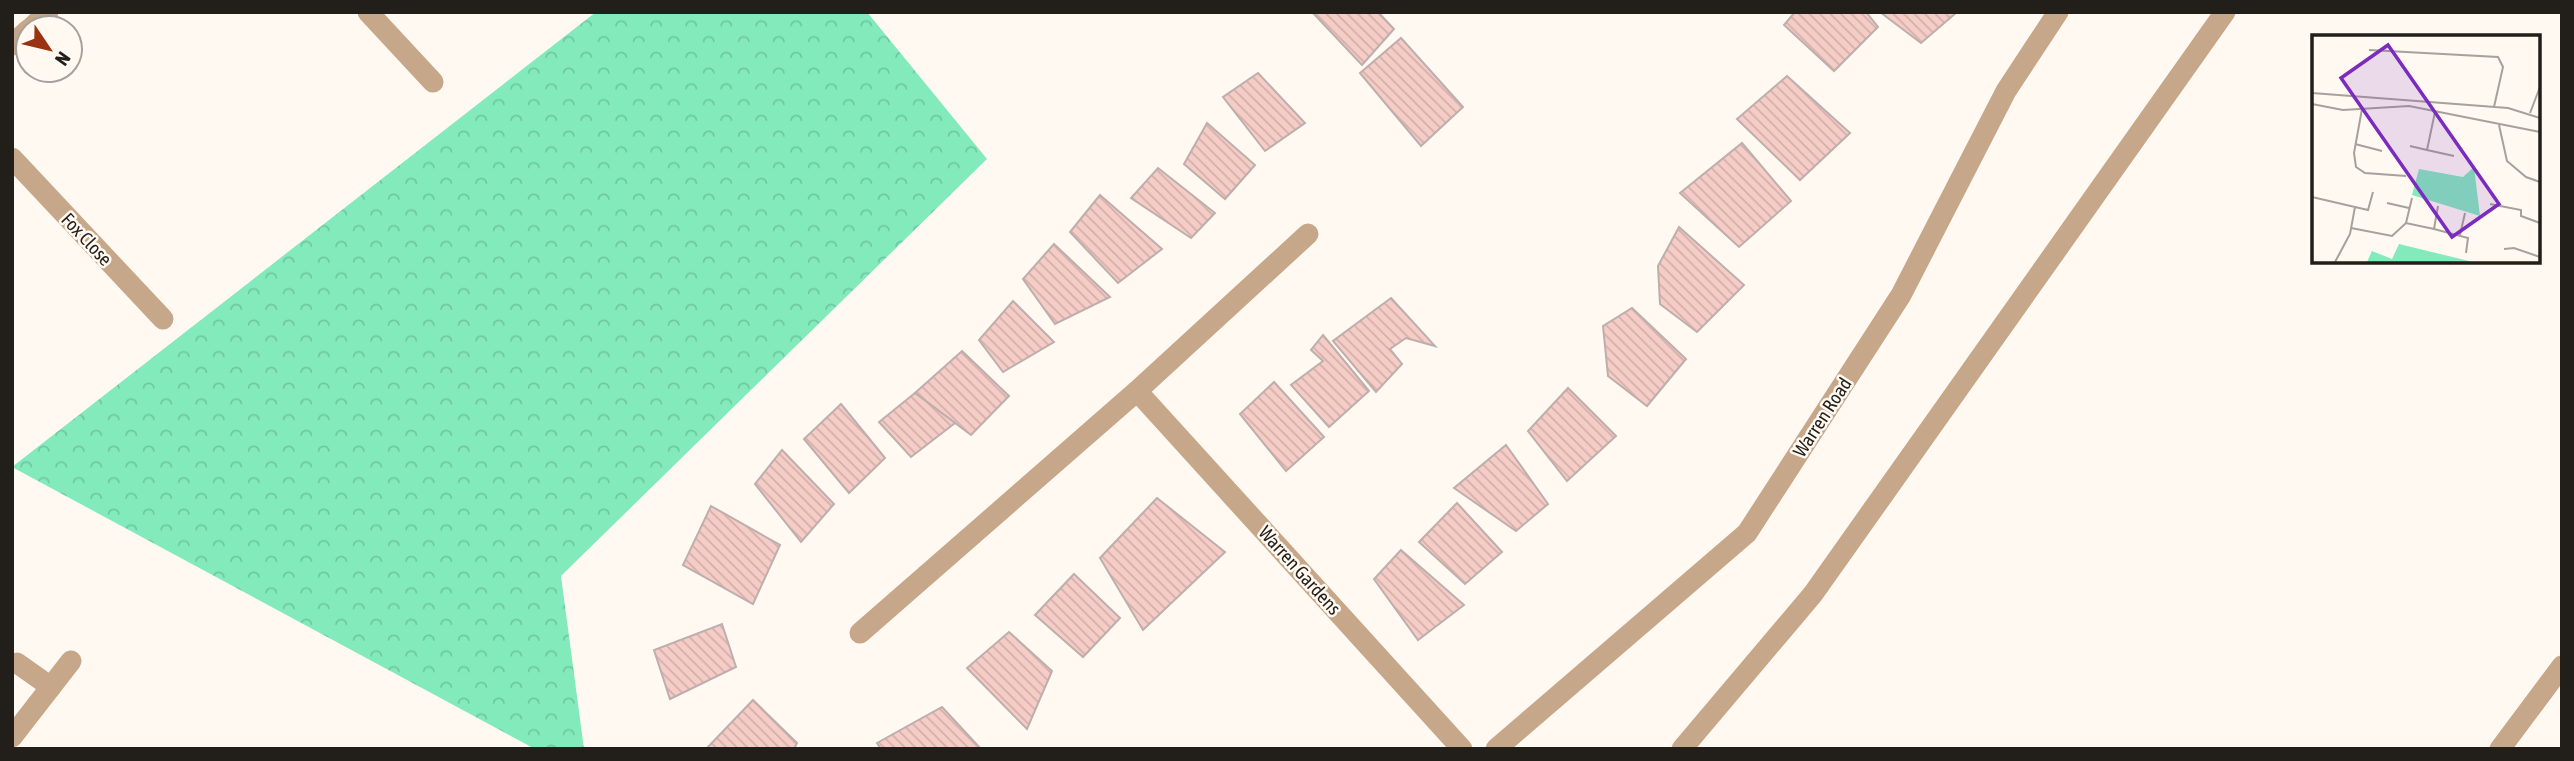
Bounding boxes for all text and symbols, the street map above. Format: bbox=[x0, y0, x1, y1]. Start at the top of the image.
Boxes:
north arrow bbox=[14, 14, 84, 84]
inset map bbox=[2312, 35, 2539, 262]
text: N bbox=[51, 48, 75, 70]
street label: Fox Close bbox=[57, 208, 117, 270]
street label: Warren Road bbox=[1788, 373, 1856, 461]
street label: Warren Gardens bbox=[1254, 521, 1346, 619]

